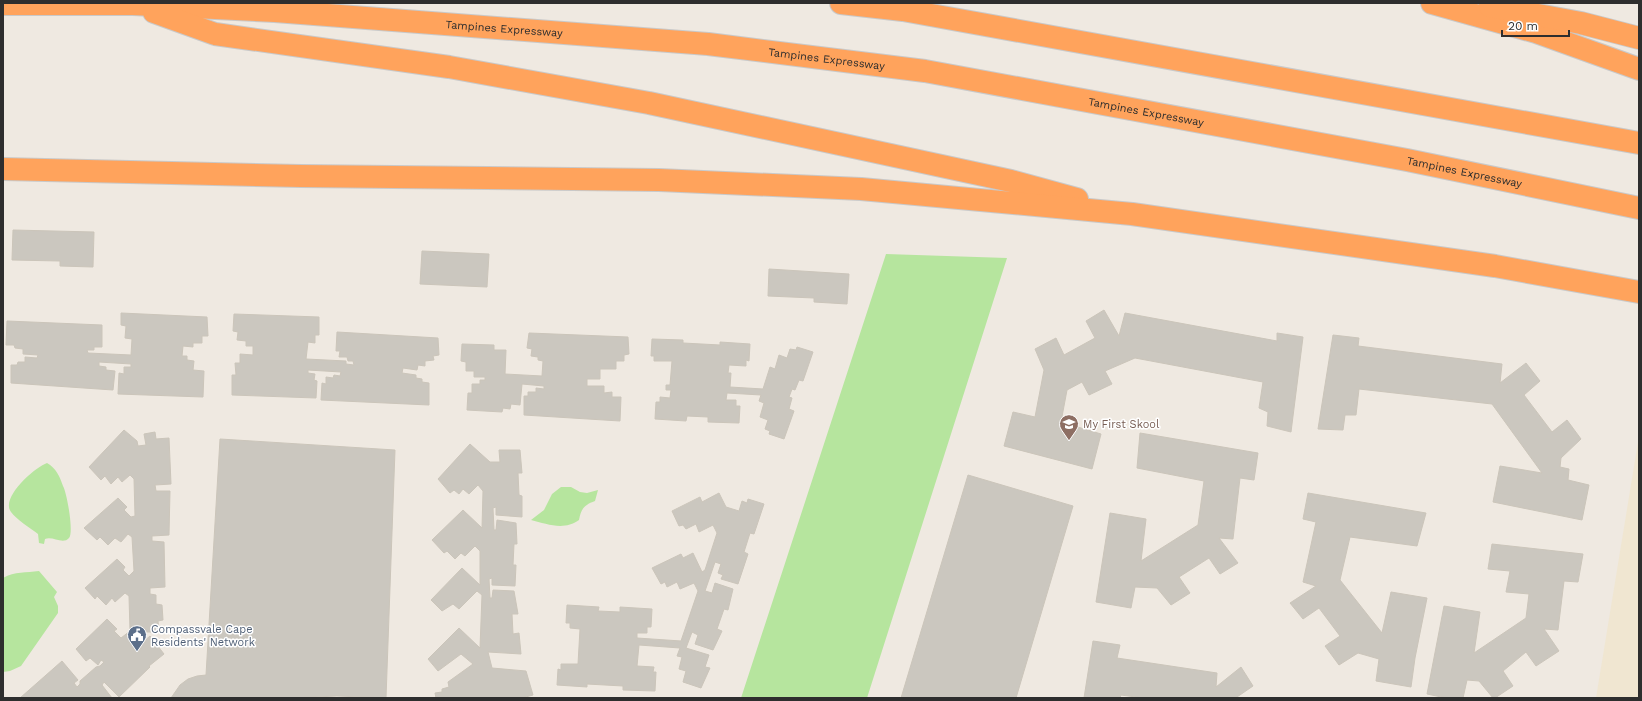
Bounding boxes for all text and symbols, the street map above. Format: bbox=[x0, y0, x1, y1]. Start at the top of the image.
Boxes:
scale bar bbox=[1502, 12, 1569, 38]
street label: Tampines Expressway bbox=[445, 18, 563, 39]
text: 20 m bbox=[1508, 19, 1538, 33]
street label: Tampines Expressway bbox=[768, 45, 886, 72]
street label: Tampines Expressway bbox=[1087, 95, 1205, 129]
street label: Tampines Expressway bbox=[1406, 154, 1524, 190]
school or university icon: My First Skool bbox=[1058, 413, 1080, 441]
place label: My First Skool bbox=[1083, 418, 1160, 431]
place label: Compassvale Cape Residents' Network bbox=[151, 623, 255, 649]
public building icon: Compassvale Cape Residents' Network bbox=[126, 624, 148, 652]

